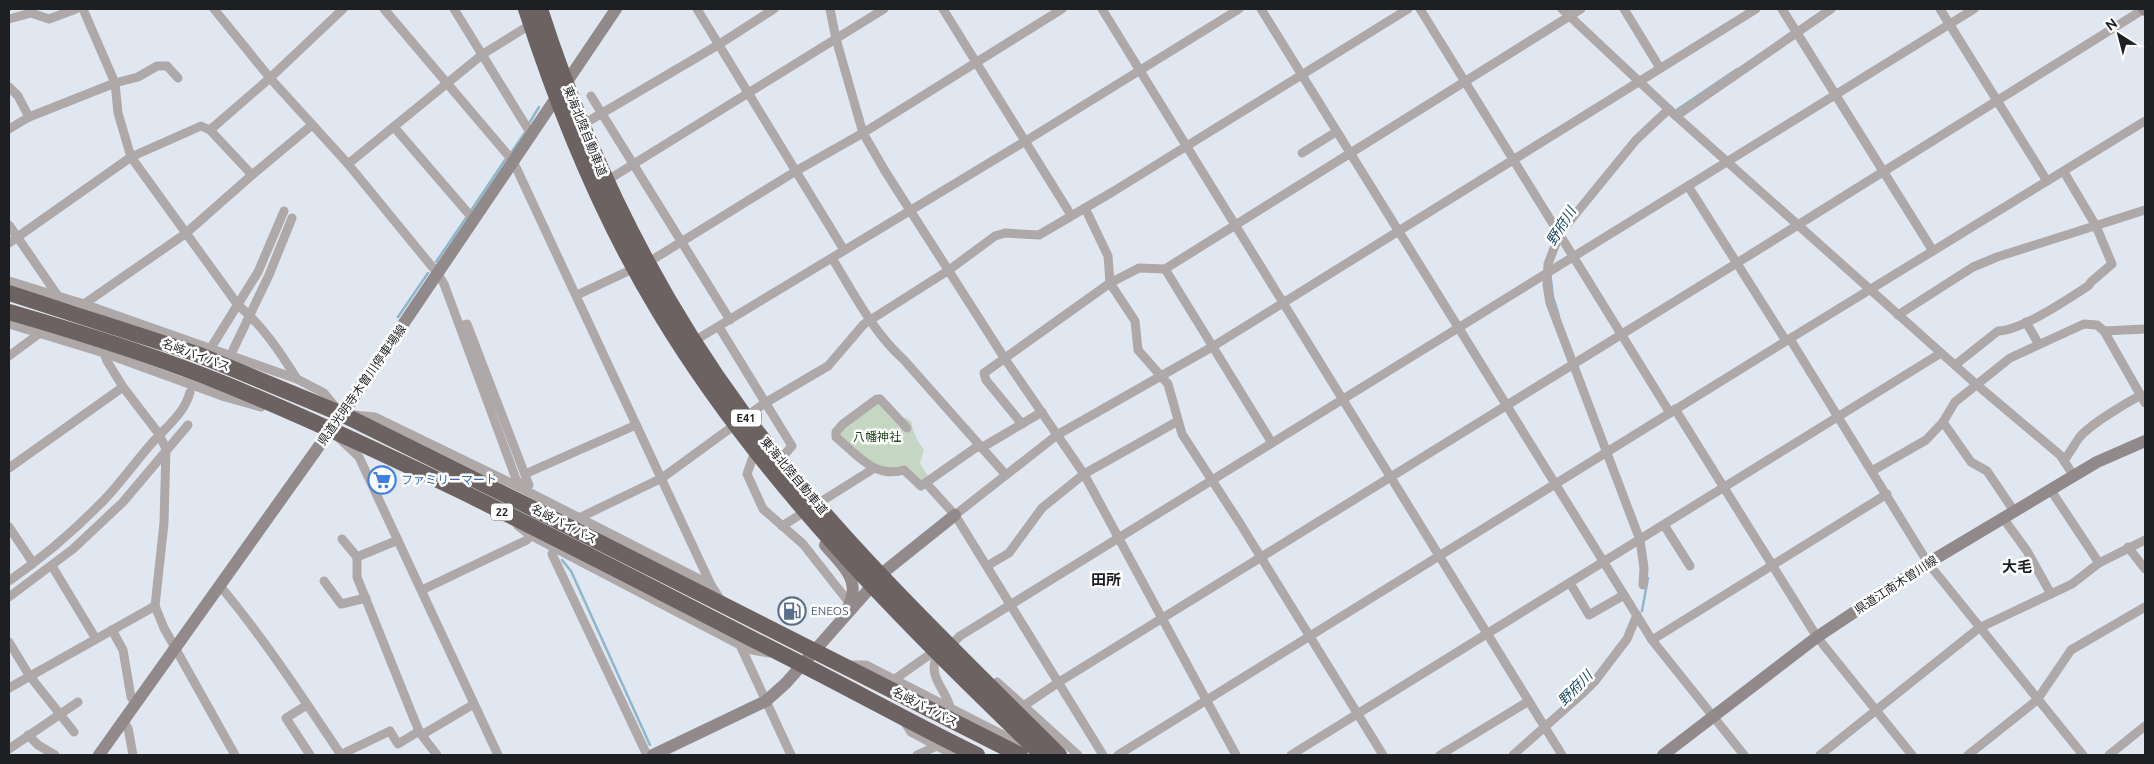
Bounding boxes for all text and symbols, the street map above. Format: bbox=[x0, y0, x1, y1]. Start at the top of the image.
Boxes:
north arrow bbox=[2094, 10, 2144, 60]
text: N bbox=[2102, 15, 2120, 34]
street label: 東海北陸自動車道 bbox=[561, 84, 609, 178]
water label: 野府川 bbox=[1543, 202, 1580, 248]
street label: 県道光明寺木曽川停車場線 bbox=[315, 322, 408, 447]
street label: 名岐バイパス bbox=[160, 336, 232, 373]
road number: E41 bbox=[731, 409, 761, 426]
park label: 八幡神社 bbox=[853, 430, 901, 443]
street label: 東海北陸自動車道 bbox=[759, 435, 830, 517]
supermarket icon: ファミリーマート bbox=[367, 465, 397, 495]
place label: ファミリーマート bbox=[401, 473, 497, 486]
street label: 名岐バイパス bbox=[529, 501, 599, 546]
road number: 22 bbox=[491, 504, 513, 520]
street label: 県道江南木曽川線 bbox=[1852, 553, 1940, 616]
district label: 大毛 bbox=[2002, 558, 2032, 575]
district label: 田所 bbox=[1091, 571, 1121, 588]
fuel station icon: ENEOS bbox=[777, 596, 807, 626]
place label: ENEOS bbox=[811, 604, 848, 617]
water label: 野府川 bbox=[1555, 666, 1597, 709]
street label: 名岐バイパス bbox=[890, 684, 960, 729]

